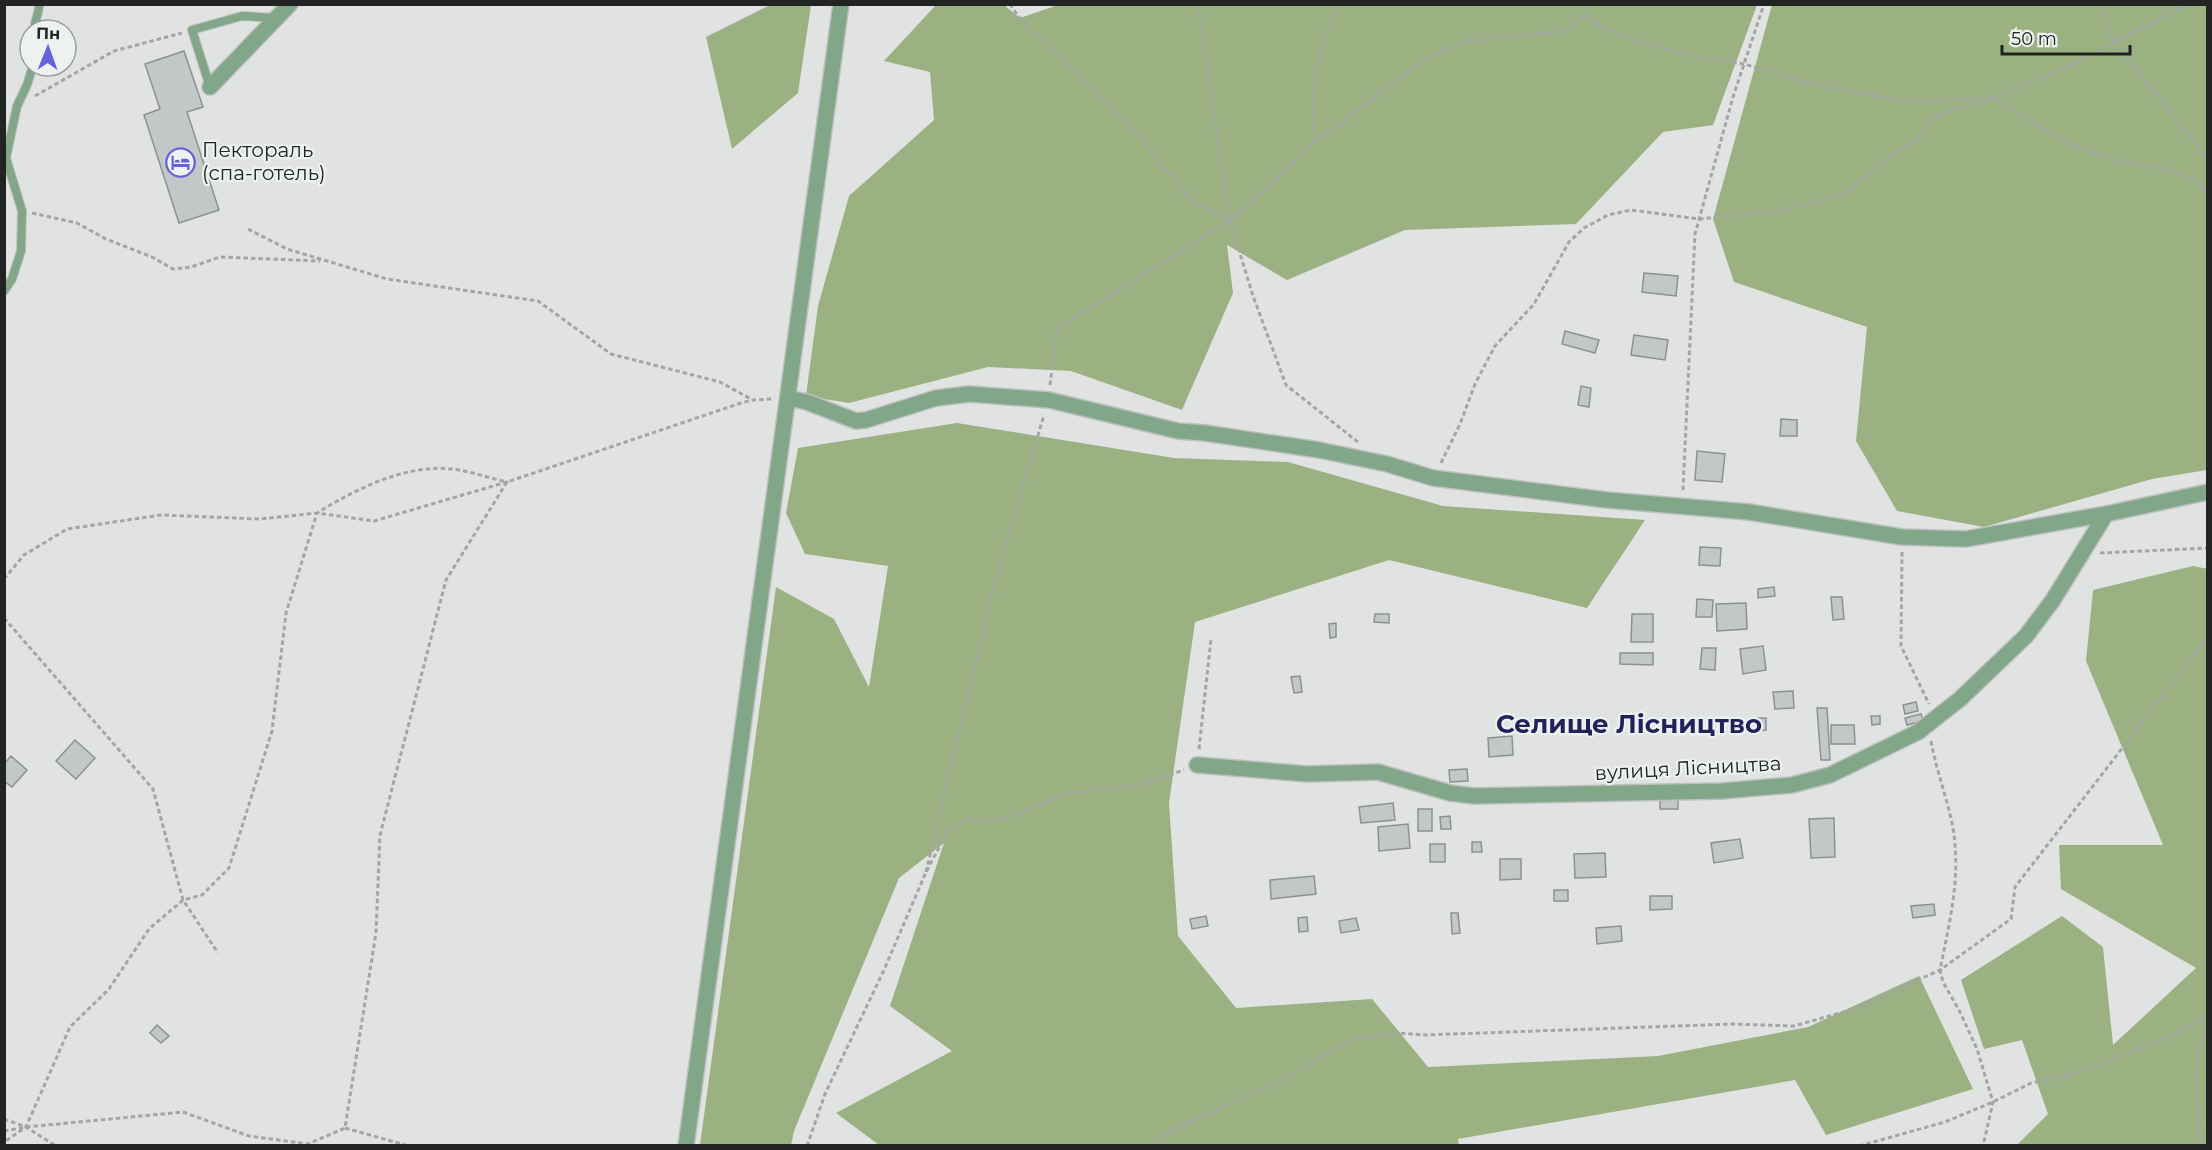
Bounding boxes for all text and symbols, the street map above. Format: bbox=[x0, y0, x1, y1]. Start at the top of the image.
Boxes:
north arrow bbox=[18, 18, 78, 78]
scale bar bbox=[2002, 18, 2130, 56]
text: Пн bbox=[36, 24, 60, 43]
text: 50 m bbox=[2011, 28, 2057, 50]
place label: Пектораль (спа-готель) bbox=[202, 138, 326, 185]
hotel icon: Пектораль (спа-готель) bbox=[165, 146, 197, 178]
district label: Селище Лісництво bbox=[1496, 708, 1762, 740]
street label: вулиця Лісництва bbox=[1594, 751, 1782, 785]

